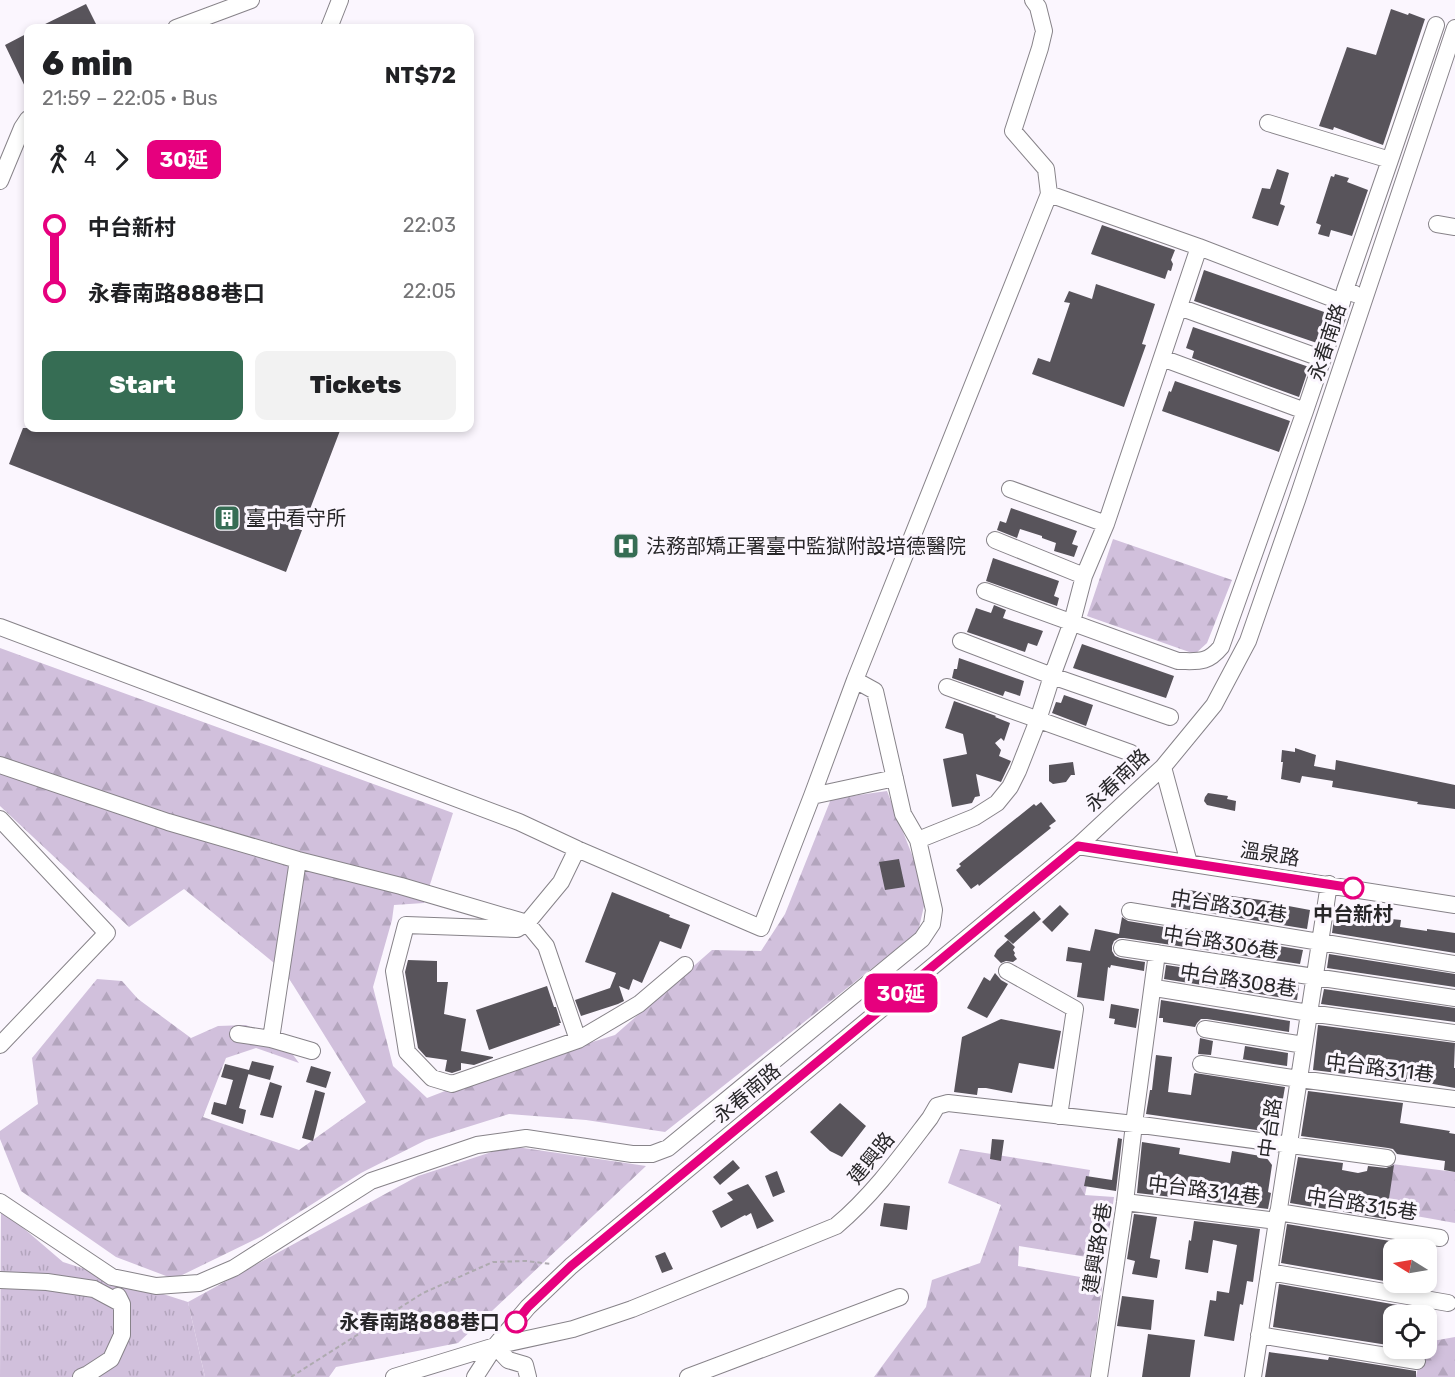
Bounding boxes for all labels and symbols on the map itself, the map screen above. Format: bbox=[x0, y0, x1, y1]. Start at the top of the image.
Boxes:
street label: 永春南路 bbox=[1303, 300, 1351, 384]
building icon: 臺中看守所 bbox=[212, 503, 242, 533]
place label: 臺中看守所 bbox=[246, 506, 346, 530]
hospital icon: 法務部矯正署臺中監獄附設培德醫院 bbox=[611, 531, 641, 561]
place label: 法務部矯正署臺中監獄附設培德醫院 bbox=[646, 534, 966, 558]
street label: 永春南路 bbox=[1080, 744, 1154, 816]
street label: 溫泉路 bbox=[1238, 837, 1302, 871]
marker: 中台新村 bbox=[1342, 877, 1364, 899]
street label: 中台路304巷 bbox=[1169, 885, 1289, 927]
place label: 中台新村 bbox=[1313, 902, 1393, 926]
street label: 中台路306巷 bbox=[1161, 921, 1281, 963]
street label: 中台路308巷 bbox=[1178, 959, 1298, 1001]
line badge: 30延 bbox=[866, 974, 936, 1012]
street label: 中台路311巷 bbox=[1325, 1049, 1435, 1087]
street label: 永春南路 bbox=[709, 1058, 785, 1128]
street label: 中台路 bbox=[1254, 1097, 1286, 1159]
street label: 建興路 bbox=[843, 1127, 899, 1189]
street label: 中台路314巷 bbox=[1147, 1171, 1261, 1209]
street label: 中台路315巷 bbox=[1305, 1183, 1419, 1225]
street label: 建興路9巷 bbox=[1078, 1201, 1116, 1295]
north arrow bbox=[1383, 1239, 1437, 1293]
place label: 永春南路888巷口 bbox=[339, 1310, 500, 1334]
marker: 永春南路888巷口 bbox=[505, 1311, 527, 1333]

